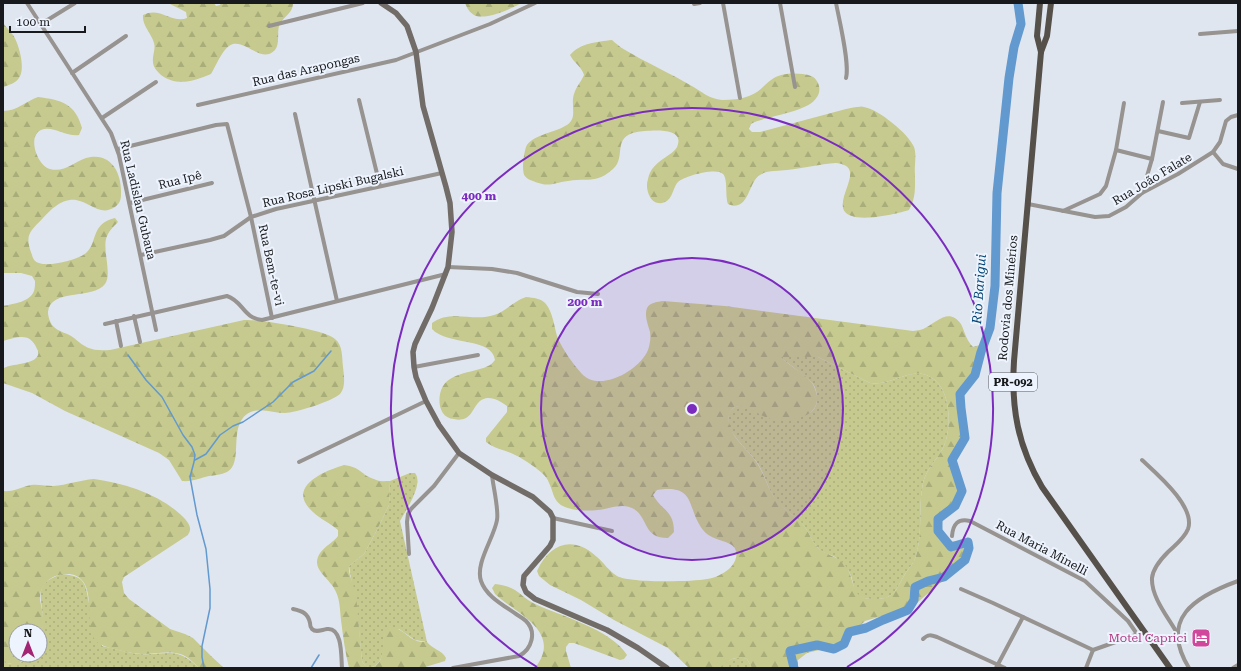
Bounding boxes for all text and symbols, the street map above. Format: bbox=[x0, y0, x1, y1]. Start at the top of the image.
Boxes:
scale bar bbox=[10, 8, 85, 34]
text: 100 m bbox=[16, 15, 50, 29]
street label: Rua das Arapongas bbox=[251, 51, 361, 89]
street label: Rua Ladislau Gubaua bbox=[117, 139, 159, 262]
street label: Rua João Falate bbox=[1110, 150, 1194, 208]
street label: Rua Rosa Lipski Bugalski bbox=[261, 164, 405, 210]
street label: Rua Ipê bbox=[157, 168, 203, 192]
text: 400 m bbox=[462, 189, 497, 203]
street label: Rua Bem-te-vi bbox=[256, 223, 287, 307]
street label: Rodovia dos Minérios bbox=[996, 234, 1020, 361]
water label: Rio Barigui bbox=[969, 254, 989, 325]
text: 200 m bbox=[568, 295, 603, 309]
road number: PR-092 bbox=[989, 373, 1037, 391]
centre of rings bbox=[685, 402, 699, 416]
street label: Rua Maria Minelli bbox=[994, 518, 1090, 578]
north arrow bbox=[8, 623, 48, 663]
text: N bbox=[24, 627, 33, 640]
hotel icon: Motel Caprici bbox=[1190, 627, 1212, 649]
place label: Motel Caprici bbox=[1108, 631, 1187, 645]

